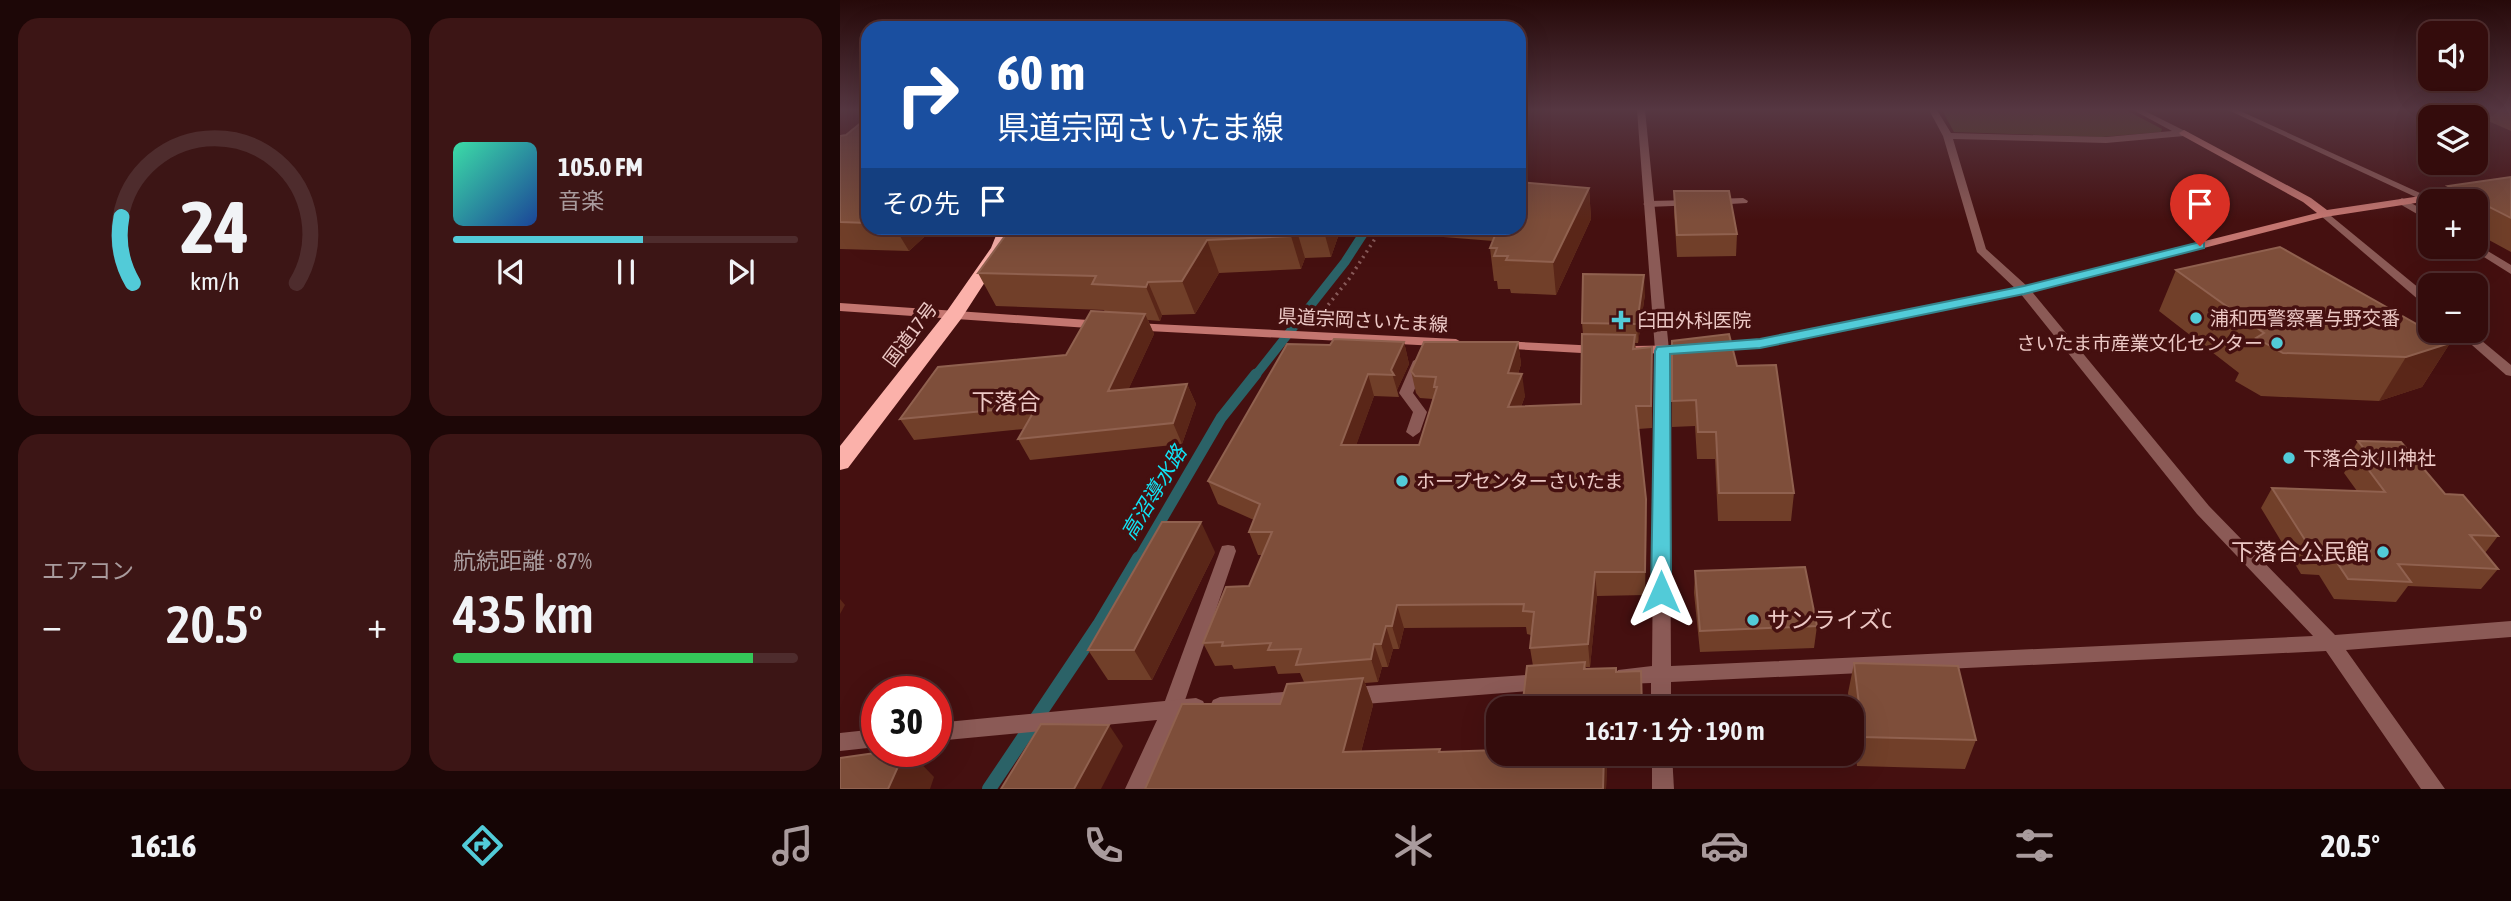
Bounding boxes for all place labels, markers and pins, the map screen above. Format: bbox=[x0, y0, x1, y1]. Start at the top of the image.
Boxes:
pin bbox=[2170, 174, 2230, 246]
place label: 浦和西警察署与野交番 bbox=[2210, 307, 2400, 329]
place label: 臼田外科医院 bbox=[1637, 309, 1751, 331]
marker: 臼田外科医院 bbox=[1611, 310, 1631, 330]
marker: 浦和西警察署与野交番 bbox=[2188, 310, 2204, 326]
place label: さいたま市産業文化センター bbox=[2017, 332, 2263, 354]
marker: さいたま市産業文化センター bbox=[2269, 335, 2285, 351]
place label: 下落合氷川神社 bbox=[2303, 447, 2436, 469]
marker: 下落合氷川神社 bbox=[2281, 450, 2297, 466]
place label: ホープセンターさいたま bbox=[1416, 470, 1623, 492]
marker: ホープセンターさいたま bbox=[1394, 473, 1410, 489]
place label: 下落合公民館 bbox=[2231, 539, 2369, 565]
marker: 下落合公民館 bbox=[2375, 544, 2391, 560]
place label: サンライズC bbox=[1767, 607, 1892, 633]
marker: サンライズC bbox=[1745, 612, 1761, 628]

